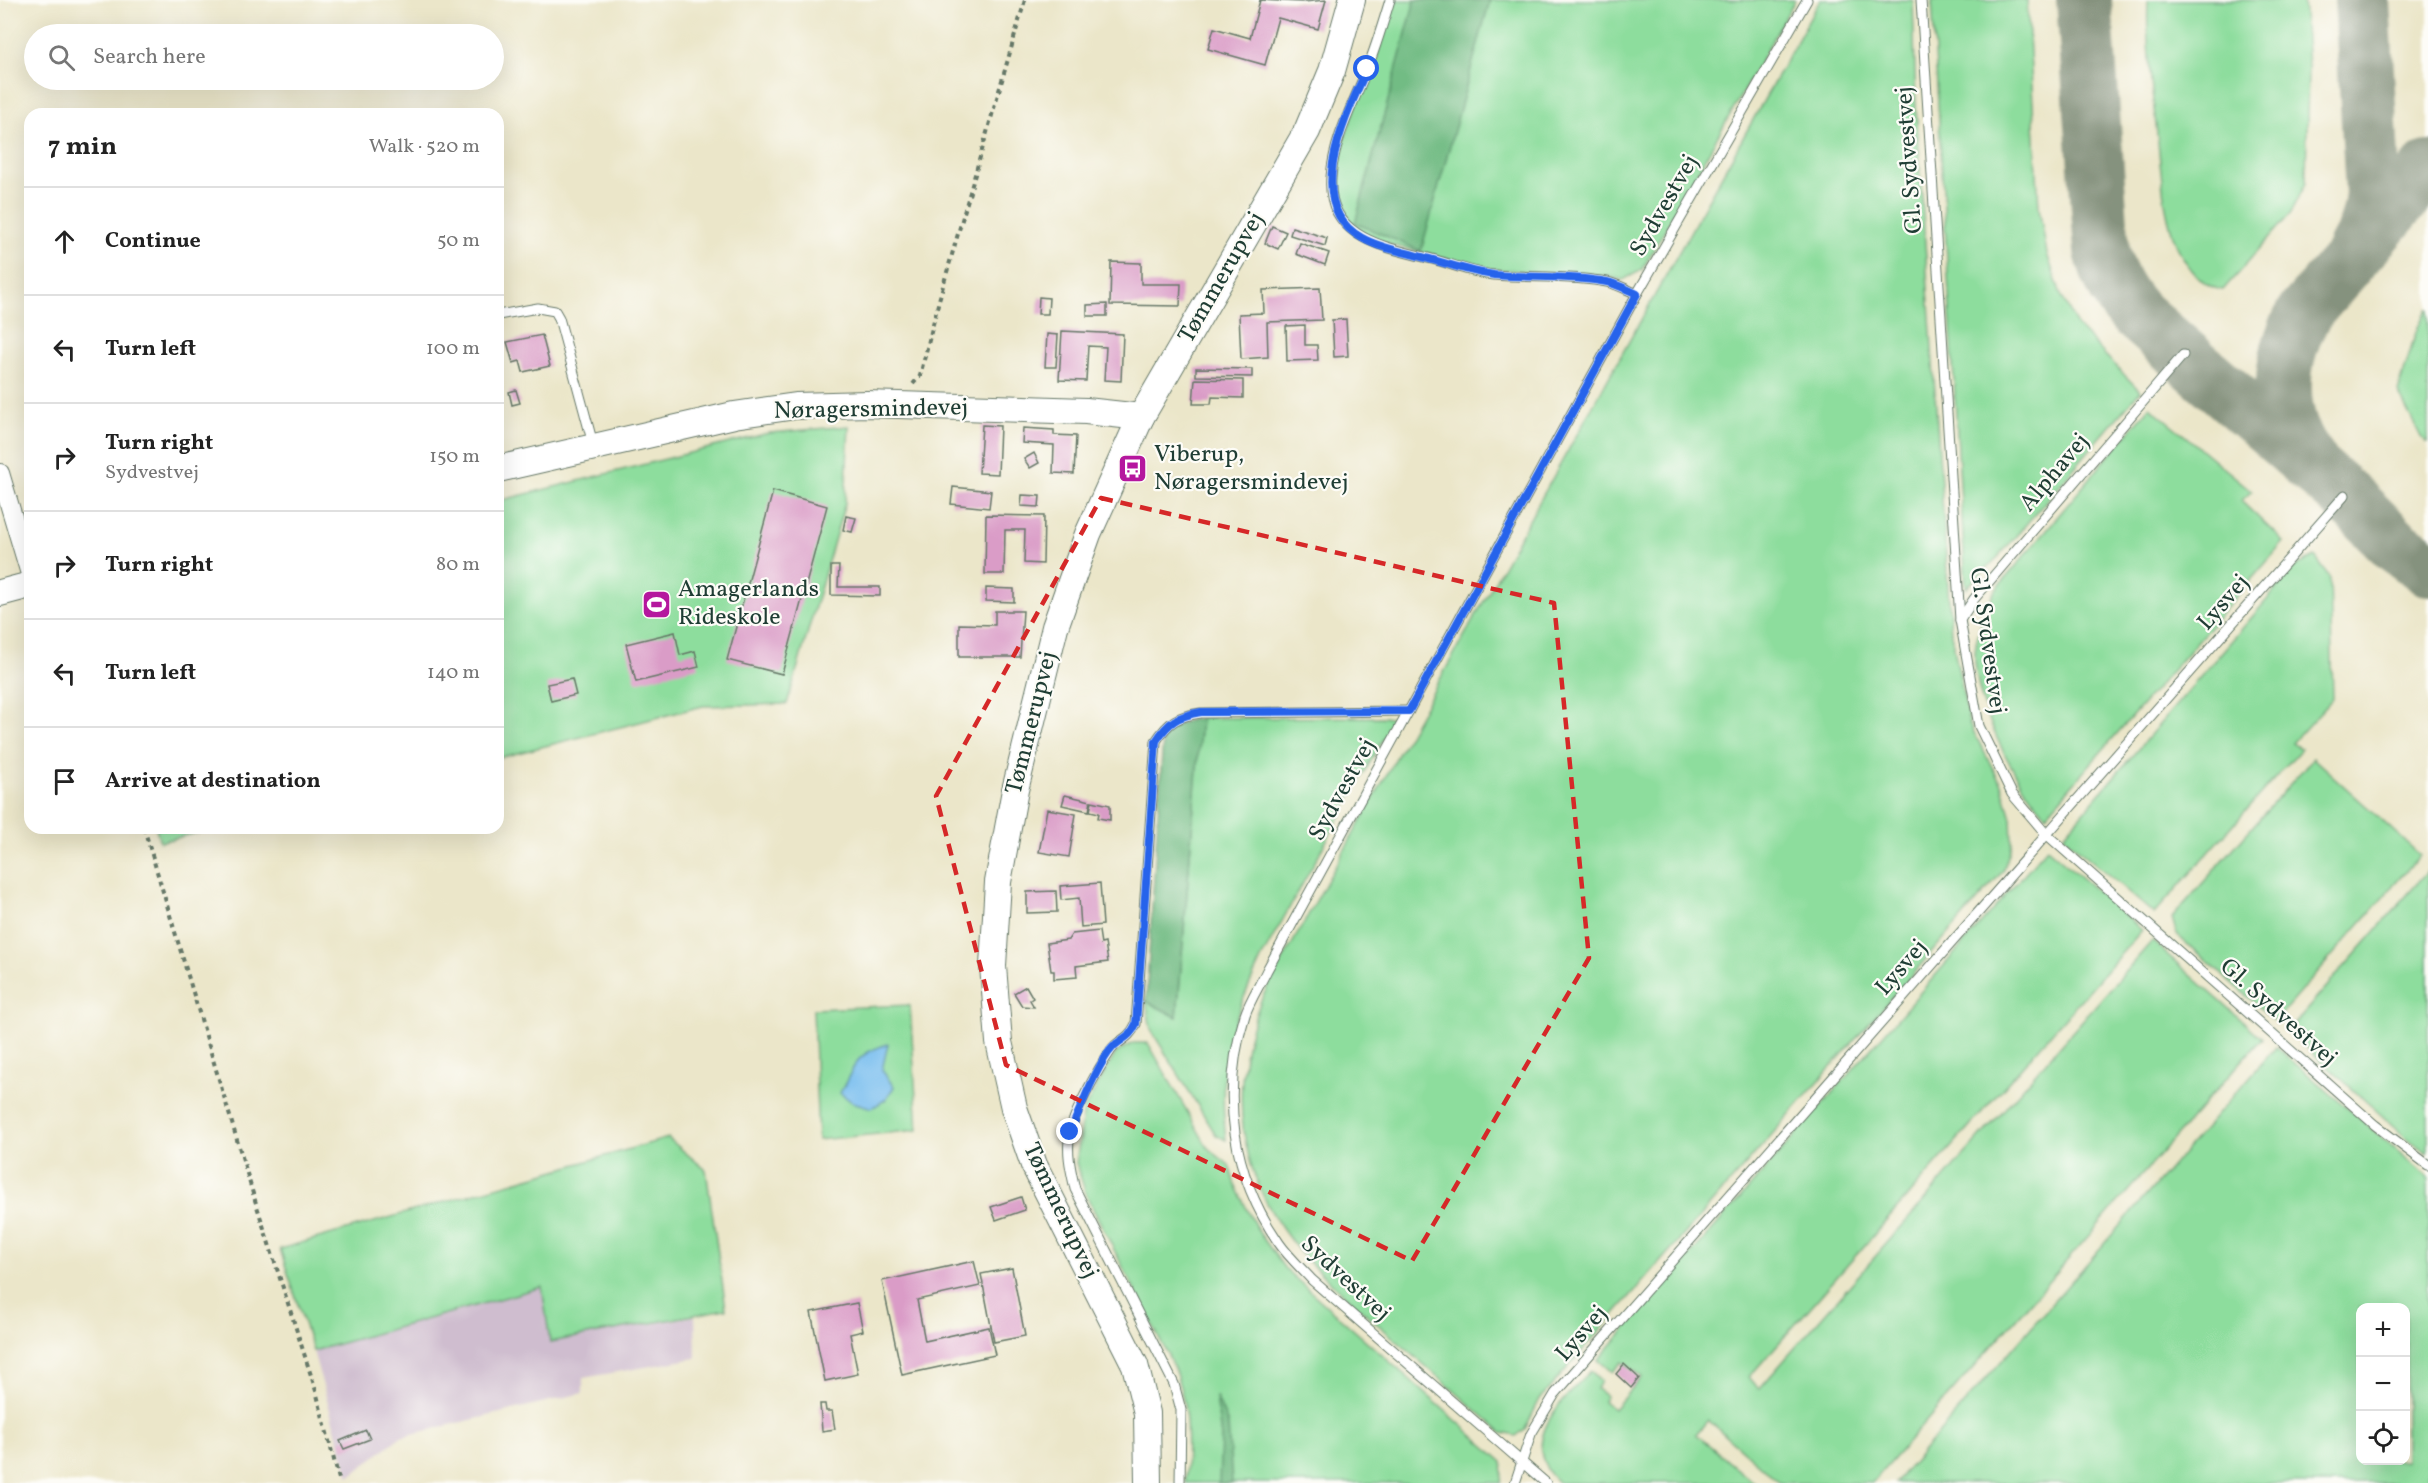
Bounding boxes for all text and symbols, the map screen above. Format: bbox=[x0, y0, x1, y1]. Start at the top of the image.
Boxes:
search box bbox=[24, 24, 504, 90]
icon: search bbox=[45, 41, 78, 74]
text: Search here bbox=[93, 42, 206, 73]
route start bbox=[1353, 55, 1379, 81]
street label: Gl. Sydvestvej bbox=[1888, 85, 1932, 235]
text: 7 min bbox=[48, 129, 117, 165]
text: Walk · 520 m bbox=[369, 133, 480, 161]
street label: Sydvestvej bbox=[1622, 149, 1708, 263]
street label: Tømmerupvej bbox=[1171, 206, 1273, 350]
icon: ahead bbox=[48, 225, 81, 258]
text: Continue bbox=[105, 226, 201, 257]
text: 50 m bbox=[437, 227, 480, 255]
icon: left bbox=[48, 333, 81, 366]
text: Turn left bbox=[105, 334, 196, 365]
text: 100 m bbox=[426, 335, 480, 363]
street label: Nøragersmindevej bbox=[773, 391, 969, 429]
street label: Alphavej bbox=[2012, 426, 2098, 520]
text: Turn right bbox=[105, 428, 213, 459]
place label: Viberup, Nøragersmindevej bbox=[1154, 438, 1349, 500]
icon: right bbox=[48, 441, 81, 474]
text: 150 m bbox=[429, 443, 480, 471]
bus stop icon: Viberup, Nøragersmindevej bbox=[1117, 453, 1149, 485]
text: Sydvestvej bbox=[105, 459, 199, 487]
icon: right bbox=[48, 549, 81, 582]
text: Turn right bbox=[105, 550, 213, 581]
text: 80 m bbox=[436, 551, 480, 579]
street label: Gl. Sydvestvej bbox=[1960, 565, 2014, 717]
street label: Lysvej bbox=[2190, 567, 2258, 639]
place label: Amagerlands Rideskole bbox=[678, 573, 819, 635]
sports icon: Amagerlands Rideskole bbox=[641, 588, 673, 620]
street label: Tømmerupvej bbox=[998, 648, 1066, 798]
icon: left bbox=[48, 657, 81, 690]
text: Turn left bbox=[105, 658, 196, 689]
text: 140 m bbox=[427, 659, 480, 687]
street label: Sydvestvej bbox=[1301, 732, 1385, 848]
icon: arrive bbox=[48, 765, 81, 798]
text: Arrive at destination bbox=[105, 766, 321, 797]
street label: Lysvej bbox=[1868, 932, 1936, 1004]
street label: Gl. Sydvestvej bbox=[2212, 951, 2344, 1075]
route end bbox=[1056, 1118, 1082, 1144]
street label: Tømmerupvej bbox=[1014, 1137, 1106, 1285]
street label: Sydvestvej bbox=[1292, 1228, 1398, 1330]
street label: Lysvej bbox=[1548, 1298, 1616, 1370]
map controls bbox=[2356, 1303, 2410, 1465]
button: + bbox=[2356, 1303, 2410, 1357]
button: − bbox=[2356, 1357, 2410, 1411]
button: locate bbox=[2356, 1411, 2410, 1465]

